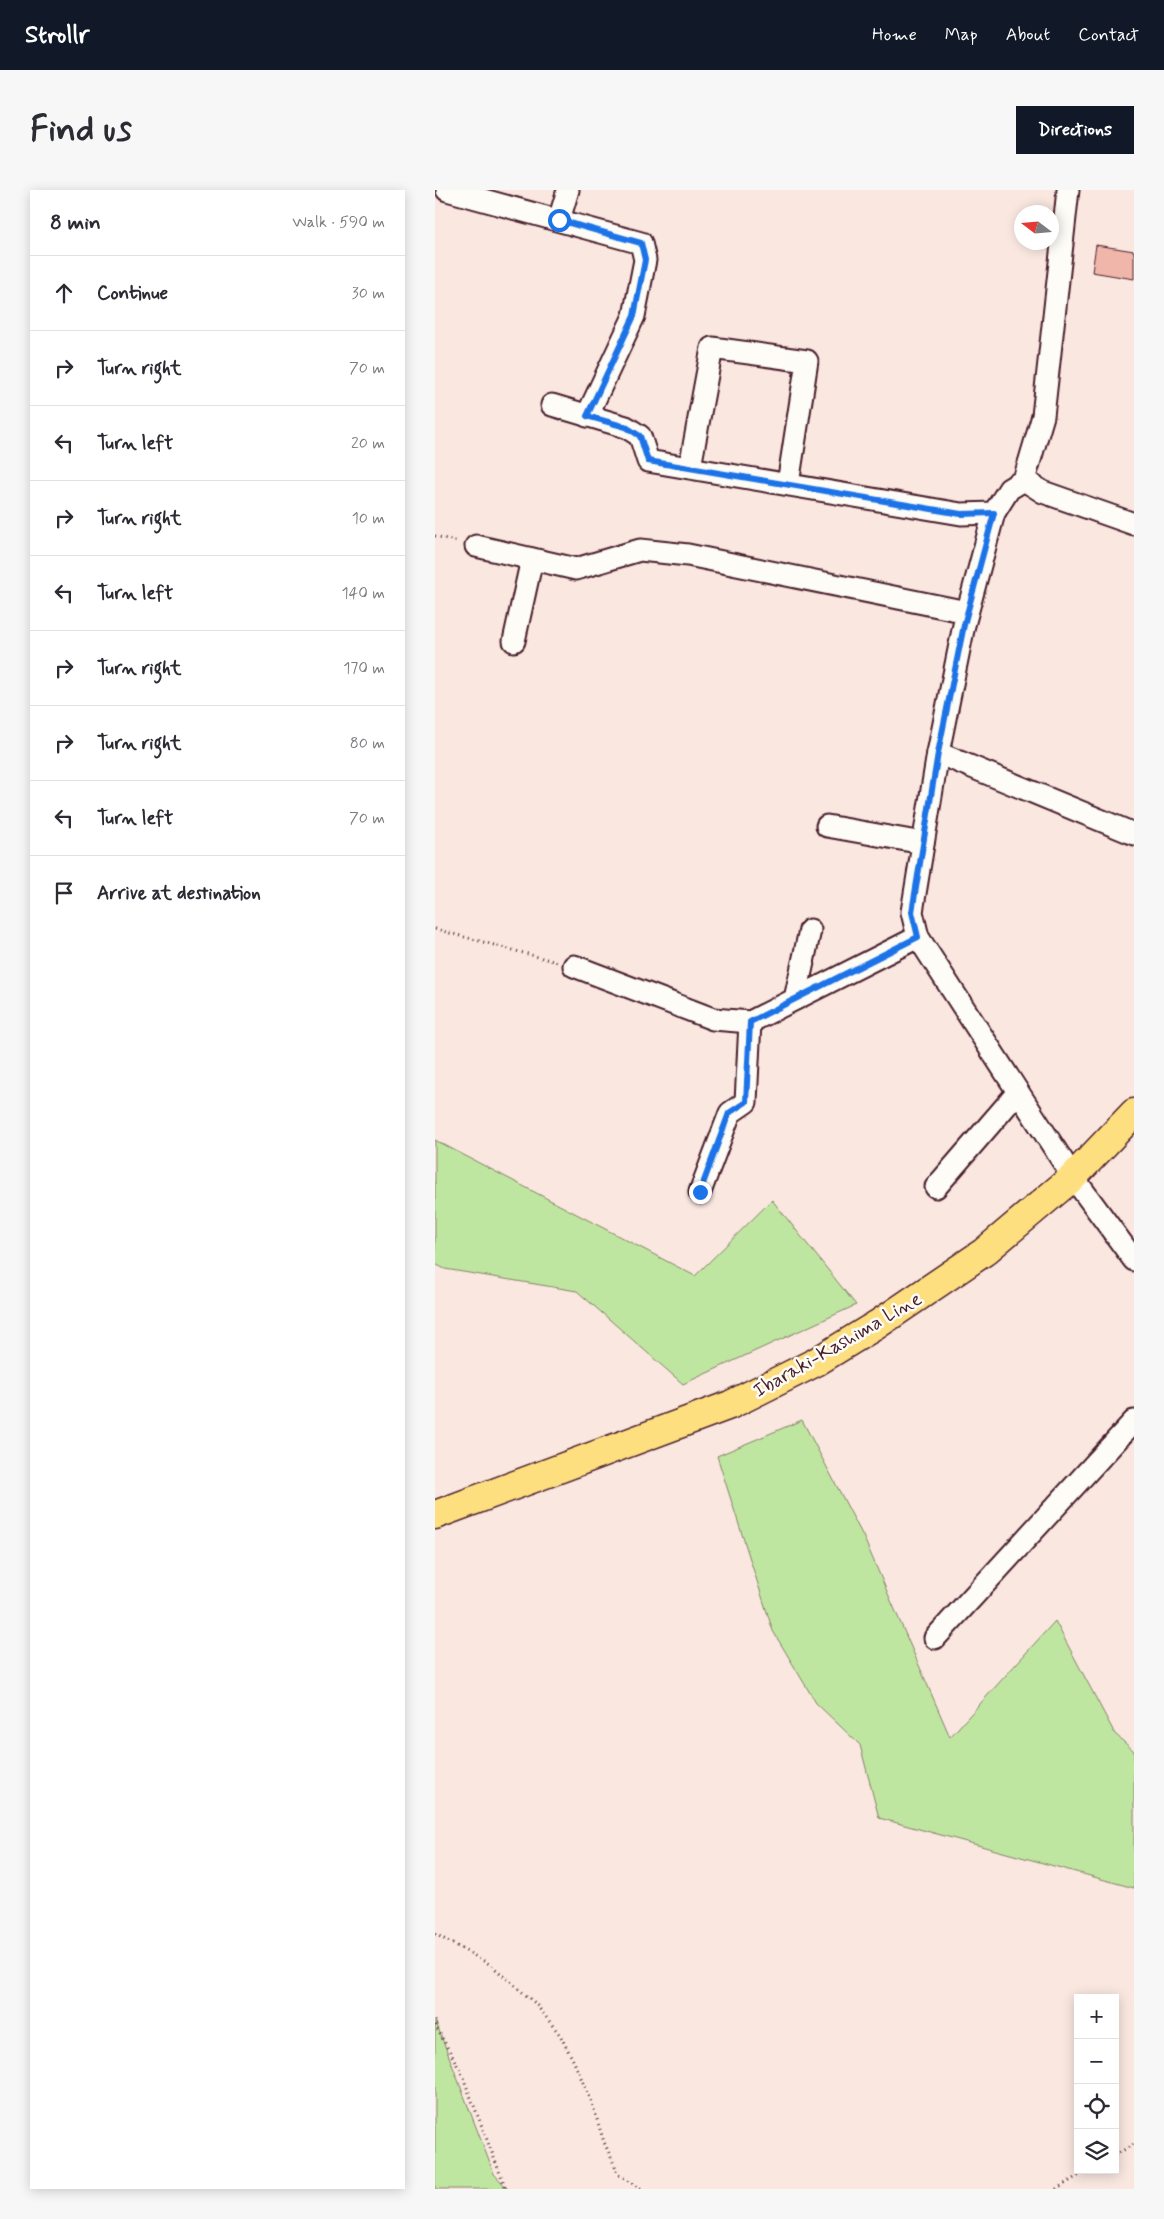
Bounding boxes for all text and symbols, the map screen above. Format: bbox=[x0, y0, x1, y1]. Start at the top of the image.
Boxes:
text: Strollr bbox=[25, 20, 89, 51]
text: Home bbox=[872, 23, 917, 47]
text: Map bbox=[945, 23, 978, 47]
text: About bbox=[1006, 23, 1050, 47]
text: Contact bbox=[1078, 23, 1139, 47]
button: Directions bbox=[1016, 106, 1134, 154]
text: Find us bbox=[30, 107, 132, 153]
north arrow bbox=[1014, 205, 1059, 250]
text: 8 min bbox=[50, 209, 101, 237]
route start bbox=[548, 209, 571, 232]
text: Walk · 590 m bbox=[292, 212, 385, 233]
icon: ahead bbox=[50, 279, 78, 307]
text: Continue bbox=[97, 281, 168, 306]
text: 30 m bbox=[352, 283, 385, 304]
icon: right bbox=[50, 354, 78, 382]
text: Turn right bbox=[97, 356, 181, 381]
text: 70 m bbox=[349, 358, 385, 379]
icon: left bbox=[50, 429, 78, 457]
text: Turn left bbox=[97, 431, 173, 456]
text: 20 m bbox=[351, 433, 385, 454]
icon: right bbox=[50, 504, 78, 532]
text: Turn right bbox=[97, 506, 181, 531]
text: 10 m bbox=[352, 508, 385, 529]
icon: left bbox=[50, 579, 78, 607]
text: Turn left bbox=[97, 581, 173, 606]
text: 140 m bbox=[341, 583, 385, 604]
icon: right bbox=[50, 654, 78, 682]
text: Turn right bbox=[97, 656, 181, 681]
text: 170 m bbox=[343, 658, 385, 679]
icon: right bbox=[50, 729, 78, 757]
text: Turn right bbox=[97, 731, 181, 756]
text: 80 m bbox=[350, 733, 385, 754]
icon: left bbox=[50, 804, 78, 832]
text: Turn left bbox=[97, 806, 173, 831]
text: 70 m bbox=[349, 808, 385, 829]
icon: arrive bbox=[50, 879, 78, 907]
text: Arrive at destination bbox=[97, 881, 261, 906]
route end bbox=[689, 1181, 712, 1204]
street label: Ibaraki-Kashima Line bbox=[749, 1286, 927, 1405]
map controls bbox=[1074, 1994, 1119, 2174]
button: + bbox=[1074, 1994, 1119, 2039]
button: − bbox=[1074, 2039, 1119, 2084]
button: locate bbox=[1074, 2084, 1119, 2129]
button: layers bbox=[1074, 2129, 1119, 2174]

